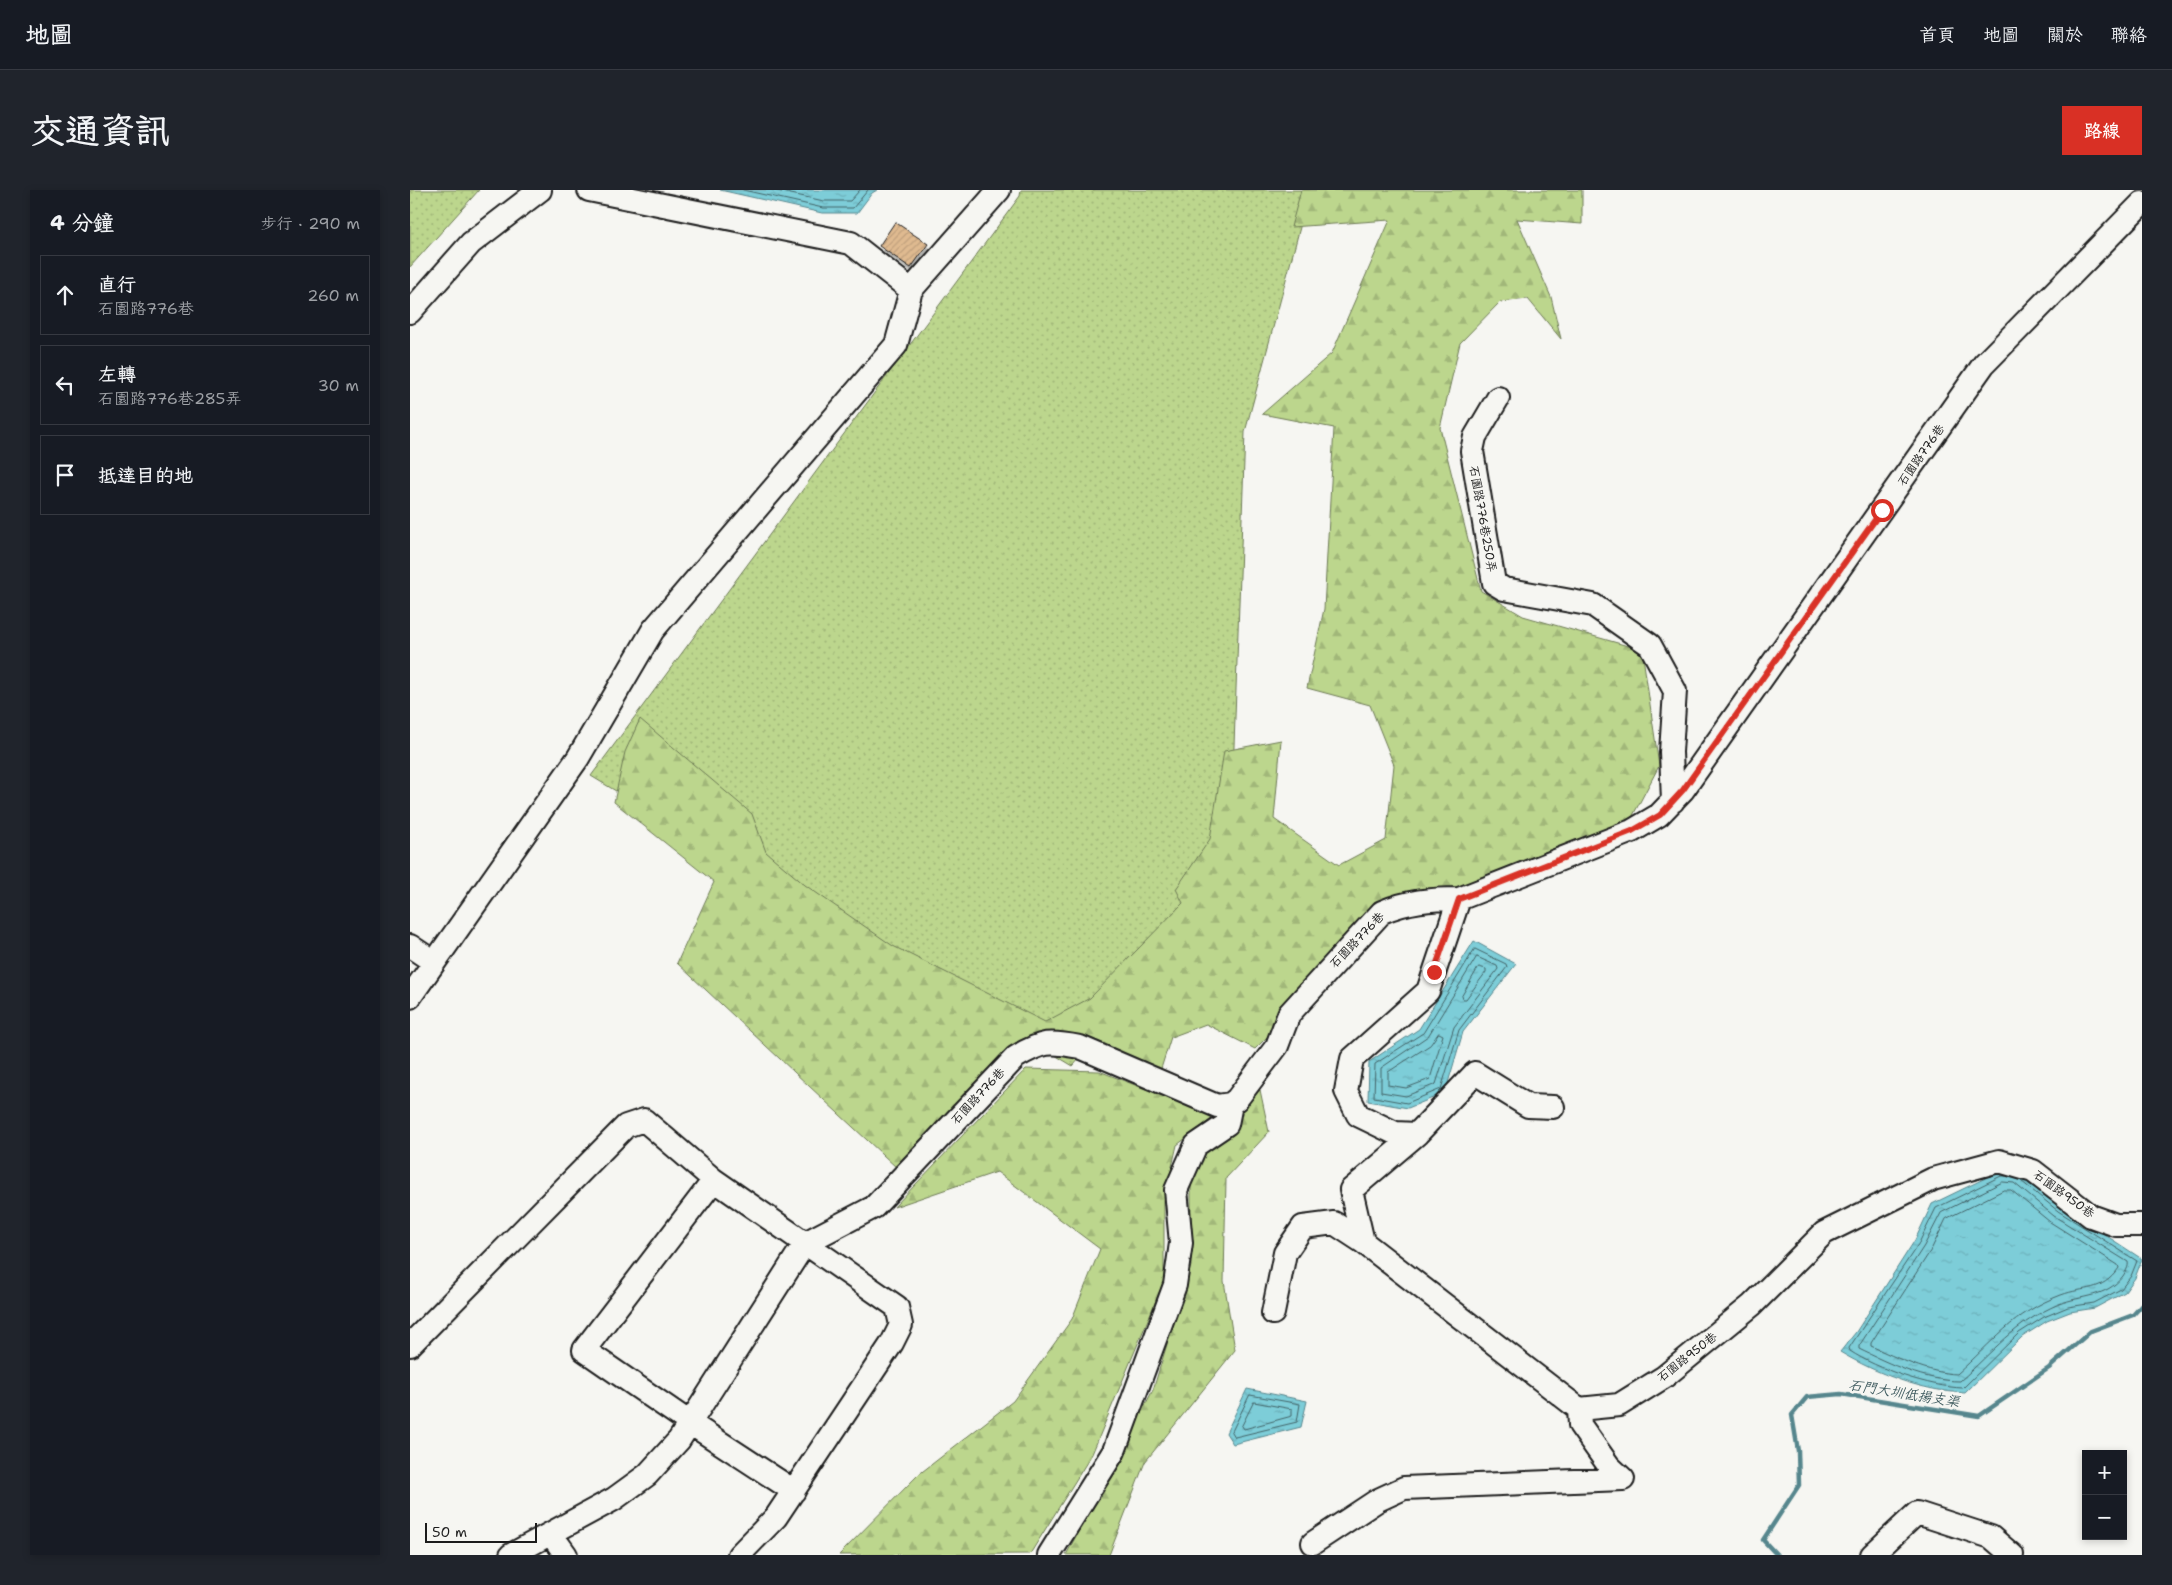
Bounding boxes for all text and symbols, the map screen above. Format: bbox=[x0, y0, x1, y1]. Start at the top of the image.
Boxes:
text: 地圖 bbox=[25, 19, 73, 51]
text: 首頁 bbox=[1919, 23, 1955, 47]
text: 地圖 bbox=[1983, 23, 2019, 47]
text: 關於 bbox=[2047, 23, 2083, 47]
text: 聯絡 bbox=[2111, 23, 2147, 47]
button: 路線 bbox=[2062, 106, 2142, 155]
text: 交通資訊 bbox=[30, 107, 170, 154]
text: 4 分鐘 bbox=[50, 209, 114, 237]
text: 步行 · 290 m bbox=[261, 213, 360, 234]
text: 直行 bbox=[98, 272, 136, 297]
icon: ahead bbox=[51, 281, 79, 309]
text: 260 m bbox=[307, 285, 359, 306]
text: 石園路776巷 bbox=[98, 298, 194, 319]
text: 左轉 bbox=[98, 362, 136, 387]
icon: left bbox=[51, 371, 79, 399]
text: 30 m bbox=[318, 375, 359, 396]
text: 石園路776巷285弄 bbox=[98, 388, 241, 409]
street label: 石園路776巷 bbox=[1894, 421, 1948, 489]
icon: arrive bbox=[51, 461, 79, 489]
text: 抵達目的地 bbox=[98, 463, 193, 488]
street label: 石園路776巷250弄 bbox=[1466, 465, 1500, 573]
route start bbox=[1871, 499, 1894, 522]
street label: 石園路776巷 bbox=[1326, 909, 1388, 971]
route end bbox=[1423, 961, 1446, 984]
street label: 石園路776巷 bbox=[948, 1064, 1008, 1128]
street label: 石園路950巷 bbox=[2030, 1166, 2098, 1222]
street label: 石園路950巷 bbox=[1654, 1329, 1720, 1385]
water label: 石門大圳低揚支渠 bbox=[1847, 1375, 1962, 1411]
map controls bbox=[2082, 1450, 2127, 1540]
button: + bbox=[2082, 1450, 2127, 1495]
button: − bbox=[2082, 1495, 2127, 1540]
scale bar bbox=[425, 1520, 538, 1543]
text: 50 m bbox=[432, 1523, 467, 1541]

